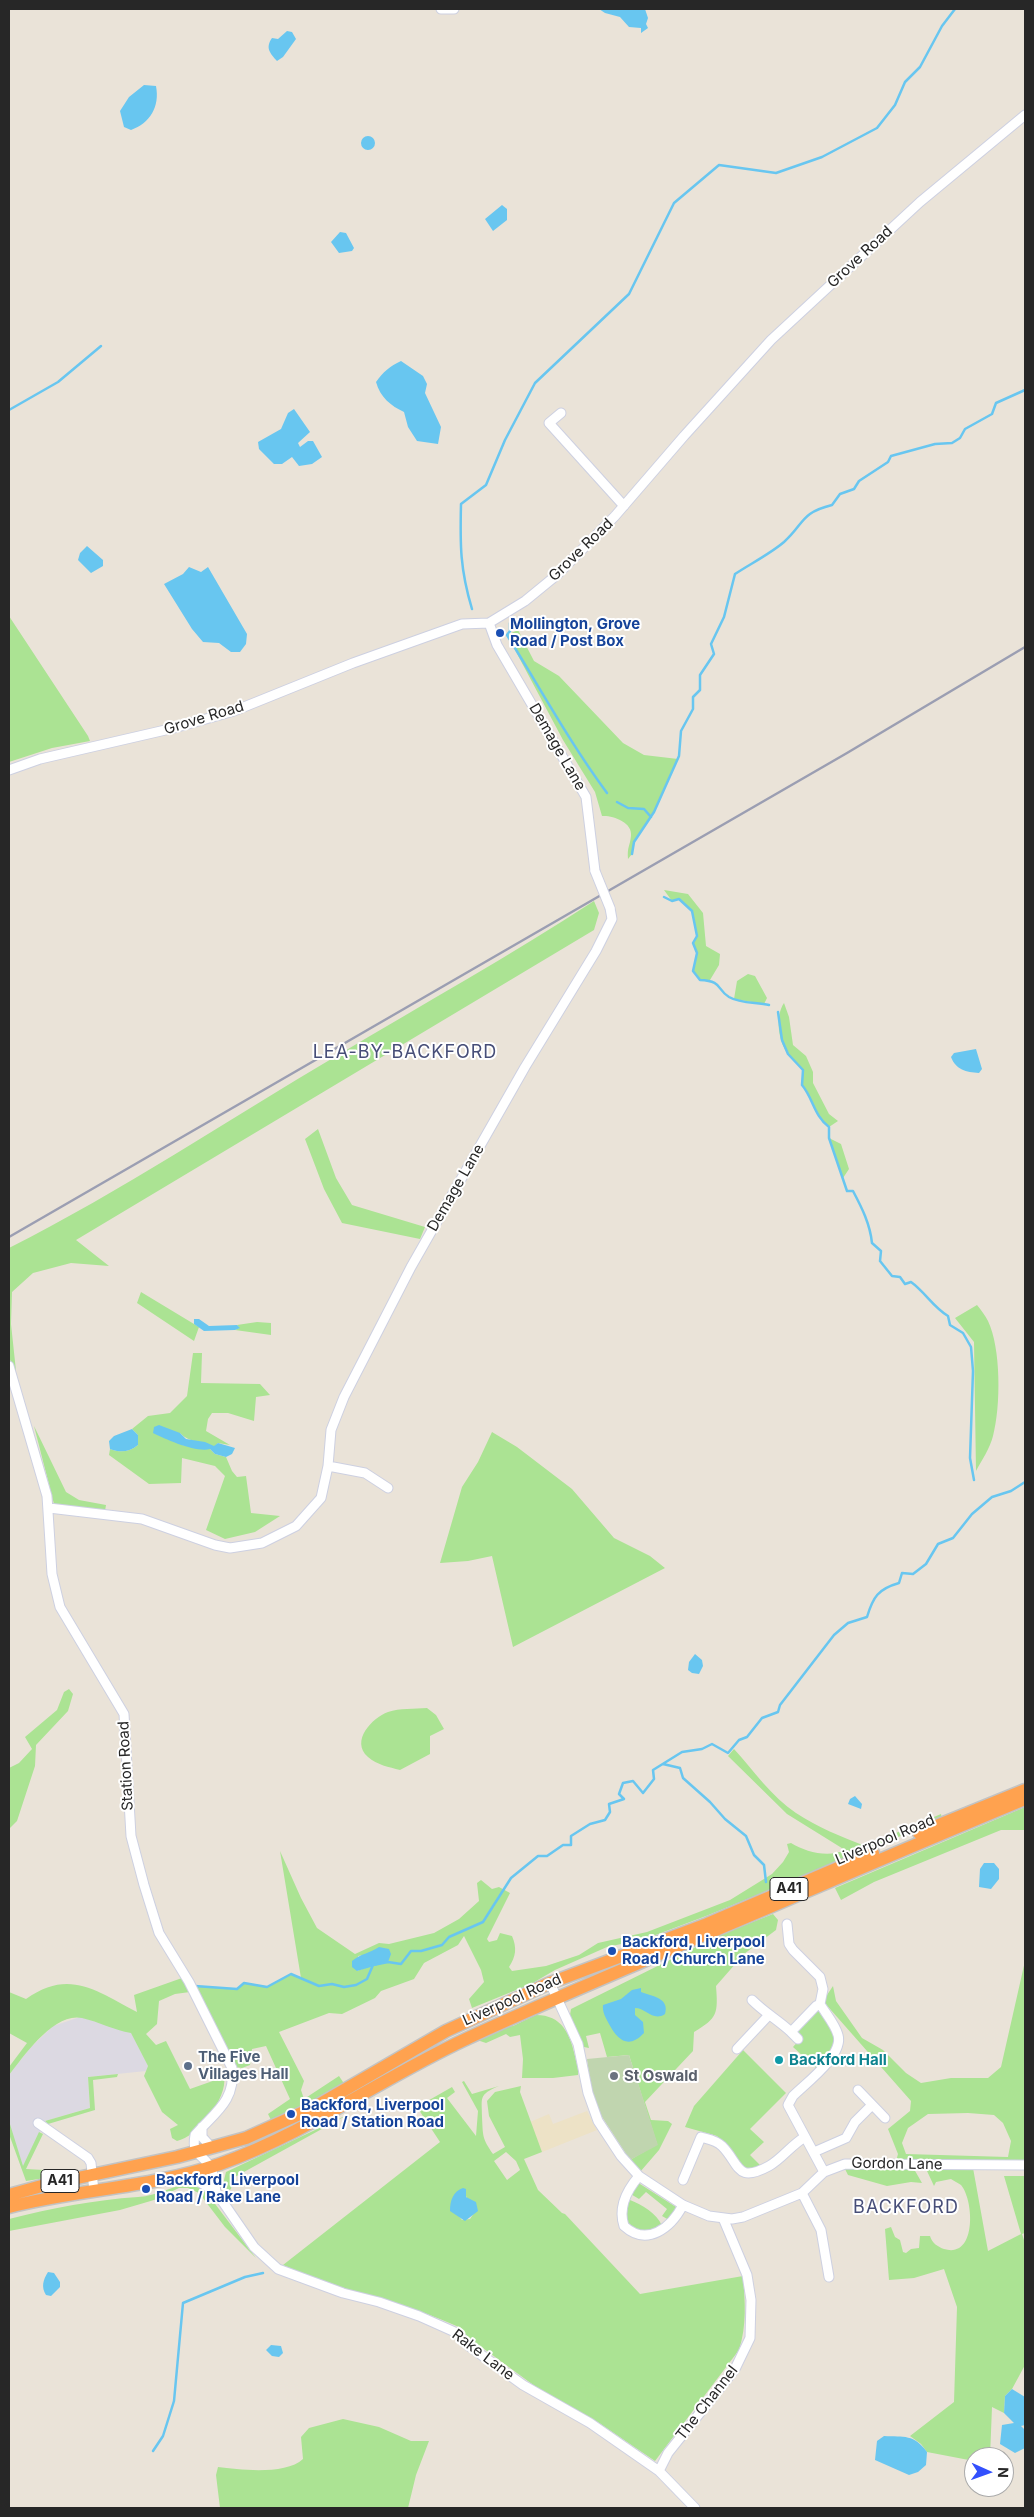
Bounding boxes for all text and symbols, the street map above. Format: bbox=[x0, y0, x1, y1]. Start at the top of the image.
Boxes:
street label: Grove Road bbox=[824, 222, 896, 292]
street label: Grove Road bbox=[545, 515, 617, 585]
place label: Mollington, Grove Road / Post Box bbox=[510, 615, 640, 650]
marker: Mollington, Grove Road / Post Box bbox=[494, 627, 506, 639]
street label: Grove Road bbox=[162, 697, 246, 739]
street label: Demage Lane bbox=[525, 700, 589, 794]
district label: LEA-BY-BACKFORD bbox=[311, 1042, 499, 1064]
street label: Demage Lane bbox=[424, 1141, 488, 1235]
street label: Station Road bbox=[115, 1721, 137, 1811]
street label: Liverpool Road bbox=[833, 1811, 937, 1869]
road number: A41 bbox=[770, 1878, 808, 1900]
place label: Backford, Liverpool Road / Church Lane bbox=[622, 1933, 765, 1968]
marker: Backford, Liverpool Road / Church Lane bbox=[606, 1945, 618, 1957]
street label: Liverpool Road bbox=[460, 1970, 564, 2030]
place label: The Five Villages Hall bbox=[198, 2048, 289, 2083]
place label: Backford Hall bbox=[789, 2051, 887, 2069]
marker: Backford Hall bbox=[773, 2054, 785, 2066]
marker: The Five Villages Hall bbox=[182, 2060, 194, 2072]
place label: St Oswald bbox=[624, 2067, 698, 2085]
marker: St Oswald bbox=[608, 2070, 620, 2082]
place label: Backford, Liverpool Road / Station Road bbox=[301, 2096, 444, 2131]
marker: Backford, Liverpool Road / Station Road bbox=[285, 2108, 297, 2120]
street label: Gordon Lane bbox=[851, 2154, 943, 2174]
road number: A41 bbox=[41, 2170, 79, 2192]
place label: Backford, Liverpool Road / Rake Lane bbox=[156, 2171, 299, 2206]
marker: Backford, Liverpool Road / Rake Lane bbox=[140, 2183, 152, 2195]
district label: BACKFORD bbox=[852, 2197, 960, 2219]
street label: Rake Lane bbox=[448, 2326, 518, 2384]
street label: The Channel bbox=[672, 2362, 742, 2444]
north arrow bbox=[964, 2447, 1014, 2497]
text: N bbox=[995, 2467, 1012, 2478]

